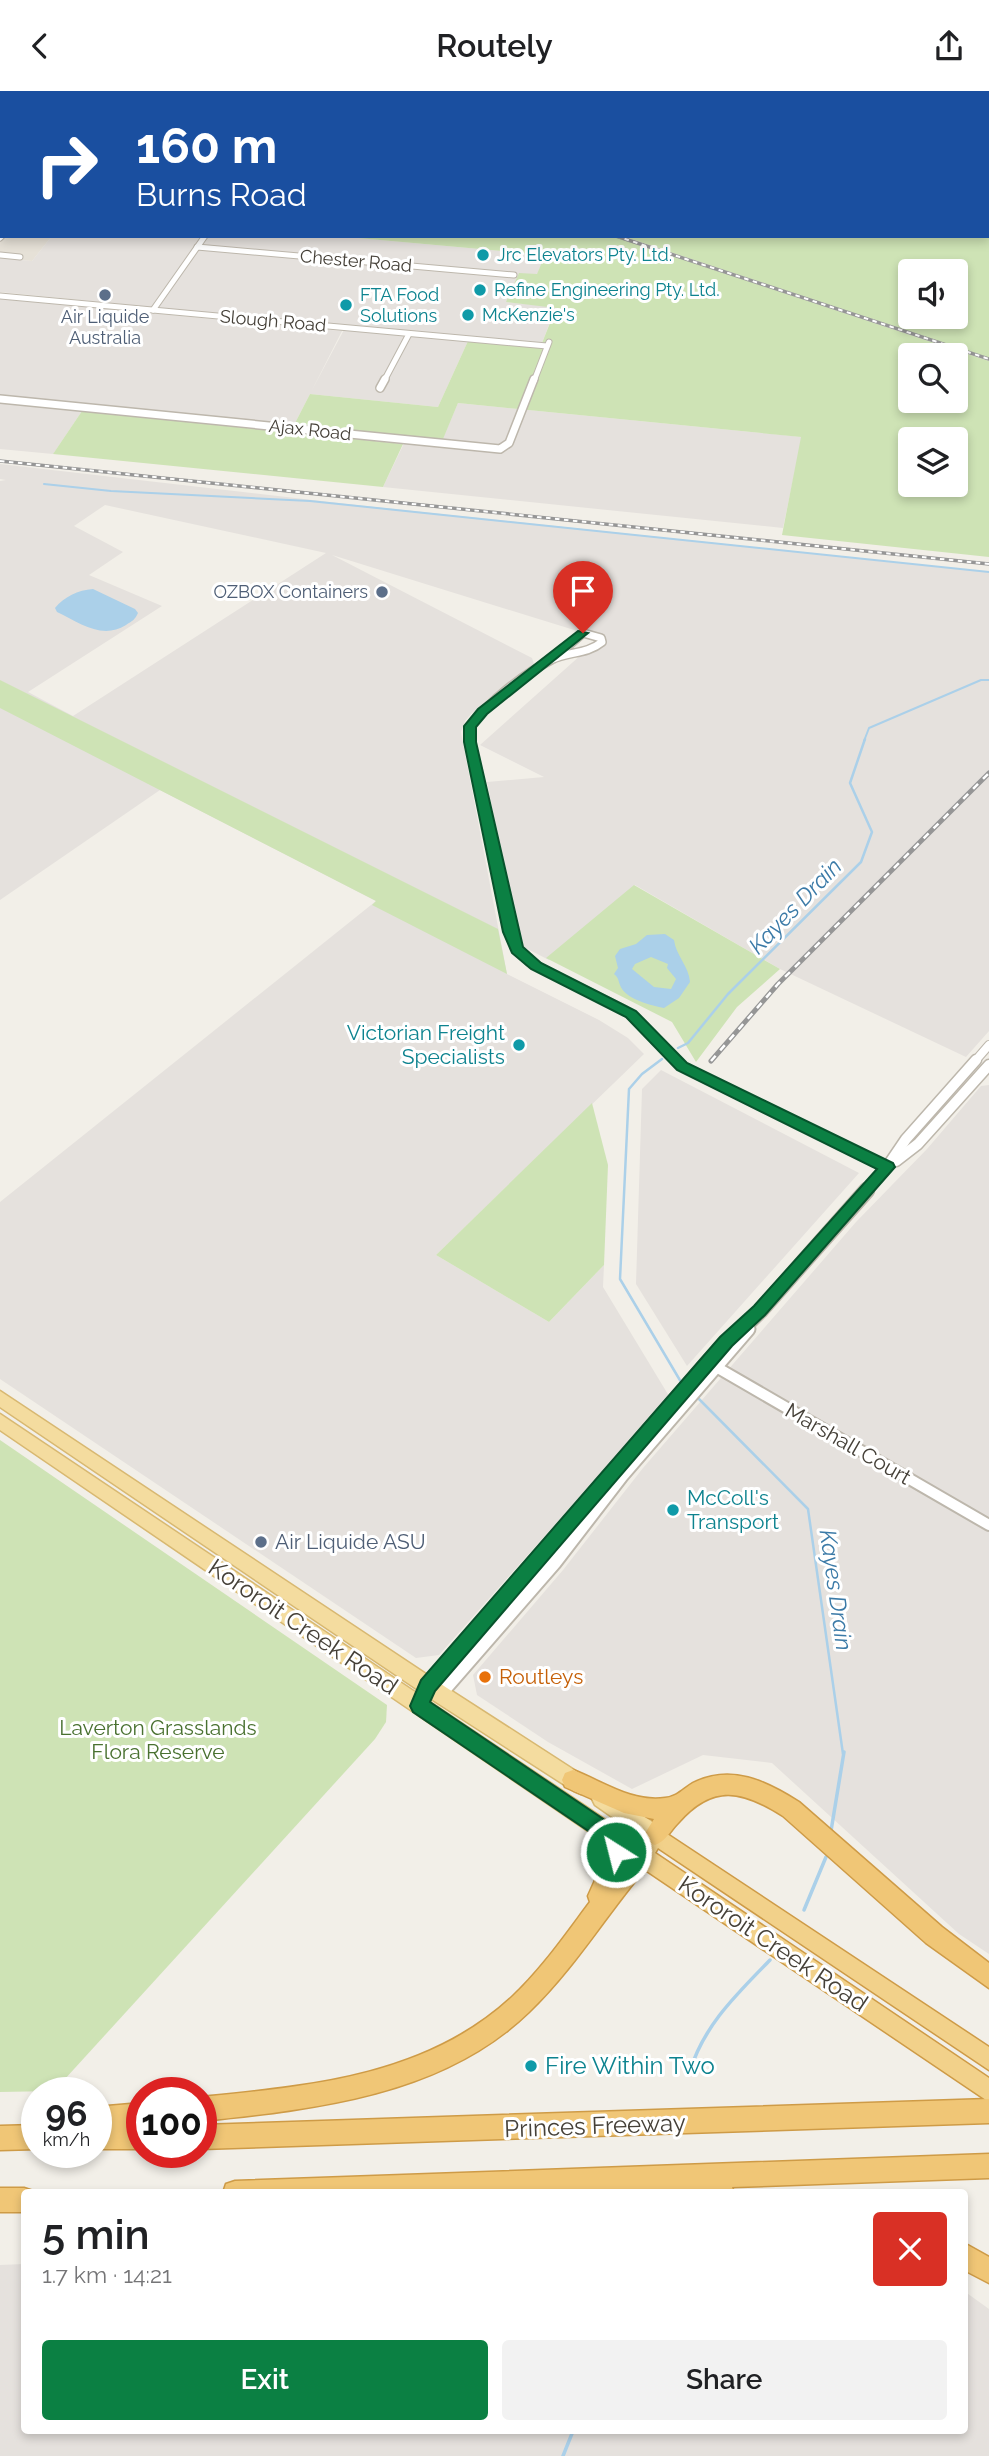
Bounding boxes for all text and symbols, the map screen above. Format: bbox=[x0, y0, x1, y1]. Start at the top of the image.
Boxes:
icon: back bbox=[21, 27, 59, 65]
text: Routely bbox=[436, 27, 553, 64]
icon: share bbox=[930, 27, 968, 65]
text: 160 m bbox=[136, 117, 277, 174]
icon: right bbox=[21, 119, 112, 210]
text: Burns Road bbox=[136, 176, 307, 213]
place label: Jrc Elevators Pty. Ltd. bbox=[497, 244, 672, 265]
street label: Chester Road bbox=[299, 245, 413, 276]
marker: Jrc Elevators Pty. Ltd. bbox=[475, 247, 491, 263]
map controls bbox=[898, 259, 968, 497]
button: sound bbox=[898, 259, 968, 329]
place label: Refine Engineering Pty. Ltd. bbox=[494, 279, 720, 300]
marker: Refine Engineering Pty. Ltd. bbox=[472, 282, 488, 298]
place label: FTA Food Solutions bbox=[360, 284, 439, 326]
marker: Air Liquide Australia bbox=[97, 287, 113, 303]
marker: FTA Food Solutions bbox=[338, 297, 354, 313]
place label: McKenzie's bbox=[482, 304, 575, 325]
street label: Slough Road bbox=[219, 305, 327, 336]
place label: Air Liquide Australia bbox=[61, 306, 150, 348]
marker: McKenzie's bbox=[460, 307, 476, 323]
button: search bbox=[898, 343, 968, 413]
street label: Ajax Road bbox=[268, 415, 352, 444]
button: layers bbox=[898, 427, 968, 497]
pin bbox=[553, 561, 613, 633]
icon: arrive bbox=[564, 572, 602, 610]
place label: OZBOX Containers bbox=[214, 581, 368, 602]
marker: OZBOX Containers bbox=[374, 584, 390, 600]
water label: Kayes Drain bbox=[743, 852, 847, 959]
place label: Victorian Freight Specialists bbox=[347, 1020, 505, 1069]
marker: Victorian Freight Specialists bbox=[511, 1037, 527, 1053]
street label: Marshall Court bbox=[781, 1398, 916, 1490]
place label: McColl's Transport bbox=[687, 1485, 779, 1534]
marker: McColl's Transport bbox=[665, 1502, 681, 1518]
water label: Kayes Drain bbox=[815, 1528, 858, 1652]
place label: Air Liquide ASU bbox=[275, 1529, 426, 1554]
marker: Air Liquide ASU bbox=[253, 1534, 269, 1550]
street label: Kororoit Creek Road bbox=[203, 1552, 403, 1701]
place label: Routleys bbox=[499, 1664, 583, 1689]
marker: Routleys bbox=[477, 1669, 493, 1685]
park label: Laverton Grasslands Flora Reserve bbox=[59, 1715, 257, 1764]
position arrow bbox=[579, 1815, 653, 1889]
street label: Kororoit Creek Road bbox=[673, 1869, 873, 2018]
place label: Fire Within Two bbox=[545, 2051, 715, 2080]
marker: Fire Within Two bbox=[523, 2058, 539, 2074]
speed limit sign: 100 bbox=[126, 2077, 217, 2168]
text: 96 bbox=[46, 2093, 87, 2134]
street label: Princes Freeway bbox=[504, 2108, 686, 2143]
text: km/h bbox=[43, 2129, 90, 2150]
text: 5 min bbox=[42, 2210, 150, 2259]
button: close bbox=[873, 2212, 947, 2286]
text: 1.7 km · 14:21 bbox=[42, 2261, 172, 2288]
button: Exit bbox=[42, 2340, 488, 2420]
button: Share bbox=[502, 2340, 947, 2420]

